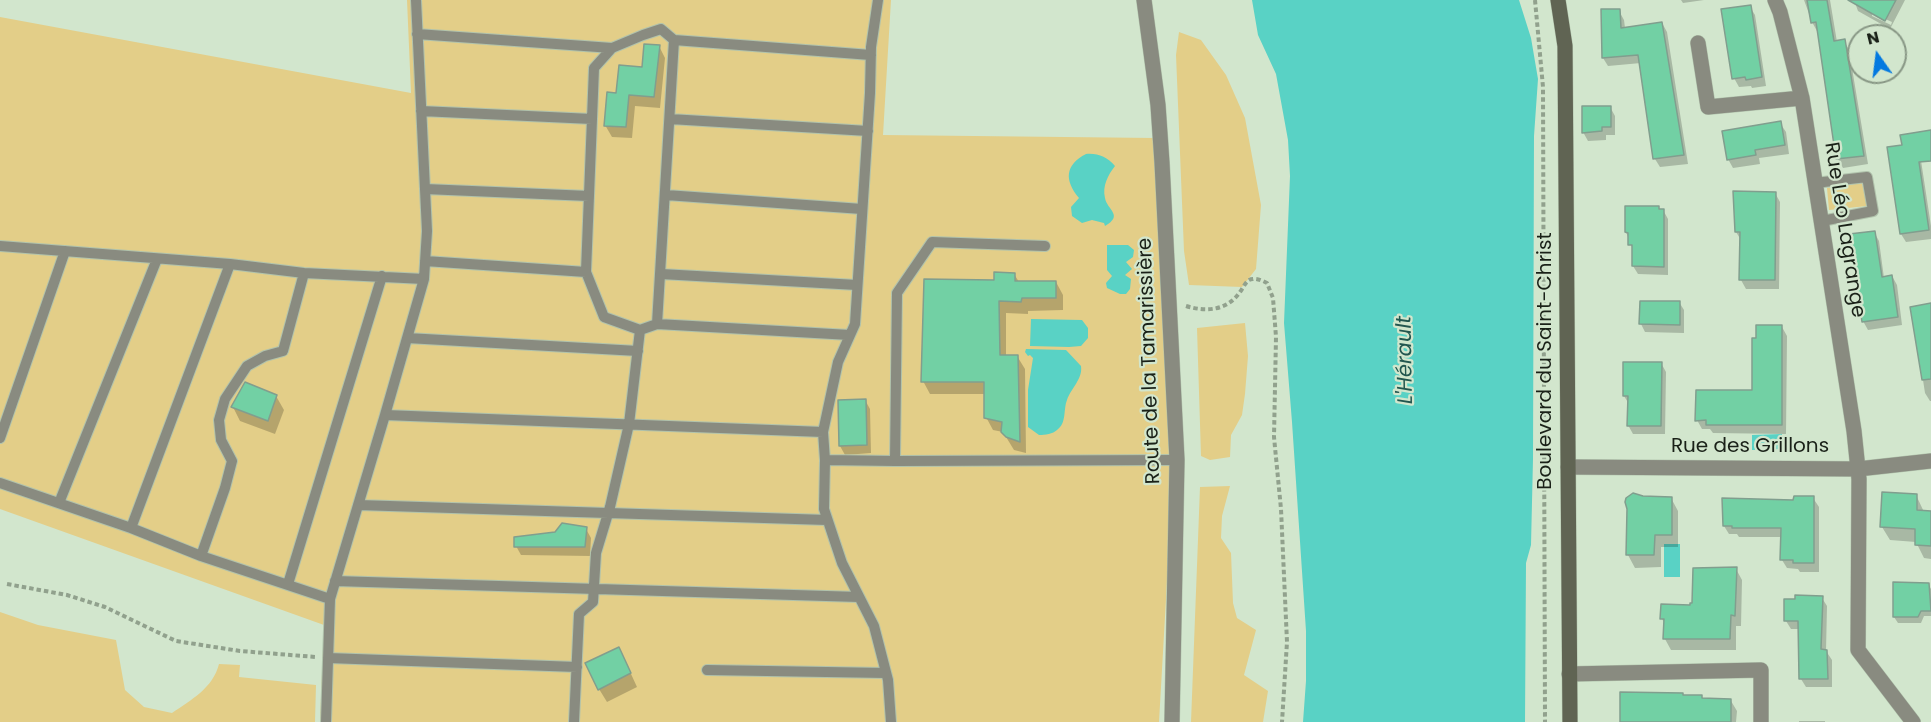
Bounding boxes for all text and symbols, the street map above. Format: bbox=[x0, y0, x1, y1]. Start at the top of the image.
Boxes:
north arrow bbox=[1847, 24, 1907, 84]
text: N bbox=[1864, 25, 1882, 51]
street label: Rue Léo Lagrange bbox=[1818, 141, 1870, 319]
street label: Boulevard du Saint-Christ bbox=[1534, 232, 1558, 490]
street label: Route de la Tamarissière bbox=[1134, 237, 1166, 485]
water label: L'Hérault bbox=[1393, 316, 1419, 404]
street label: Rue des Grillons bbox=[1671, 435, 1829, 459]

